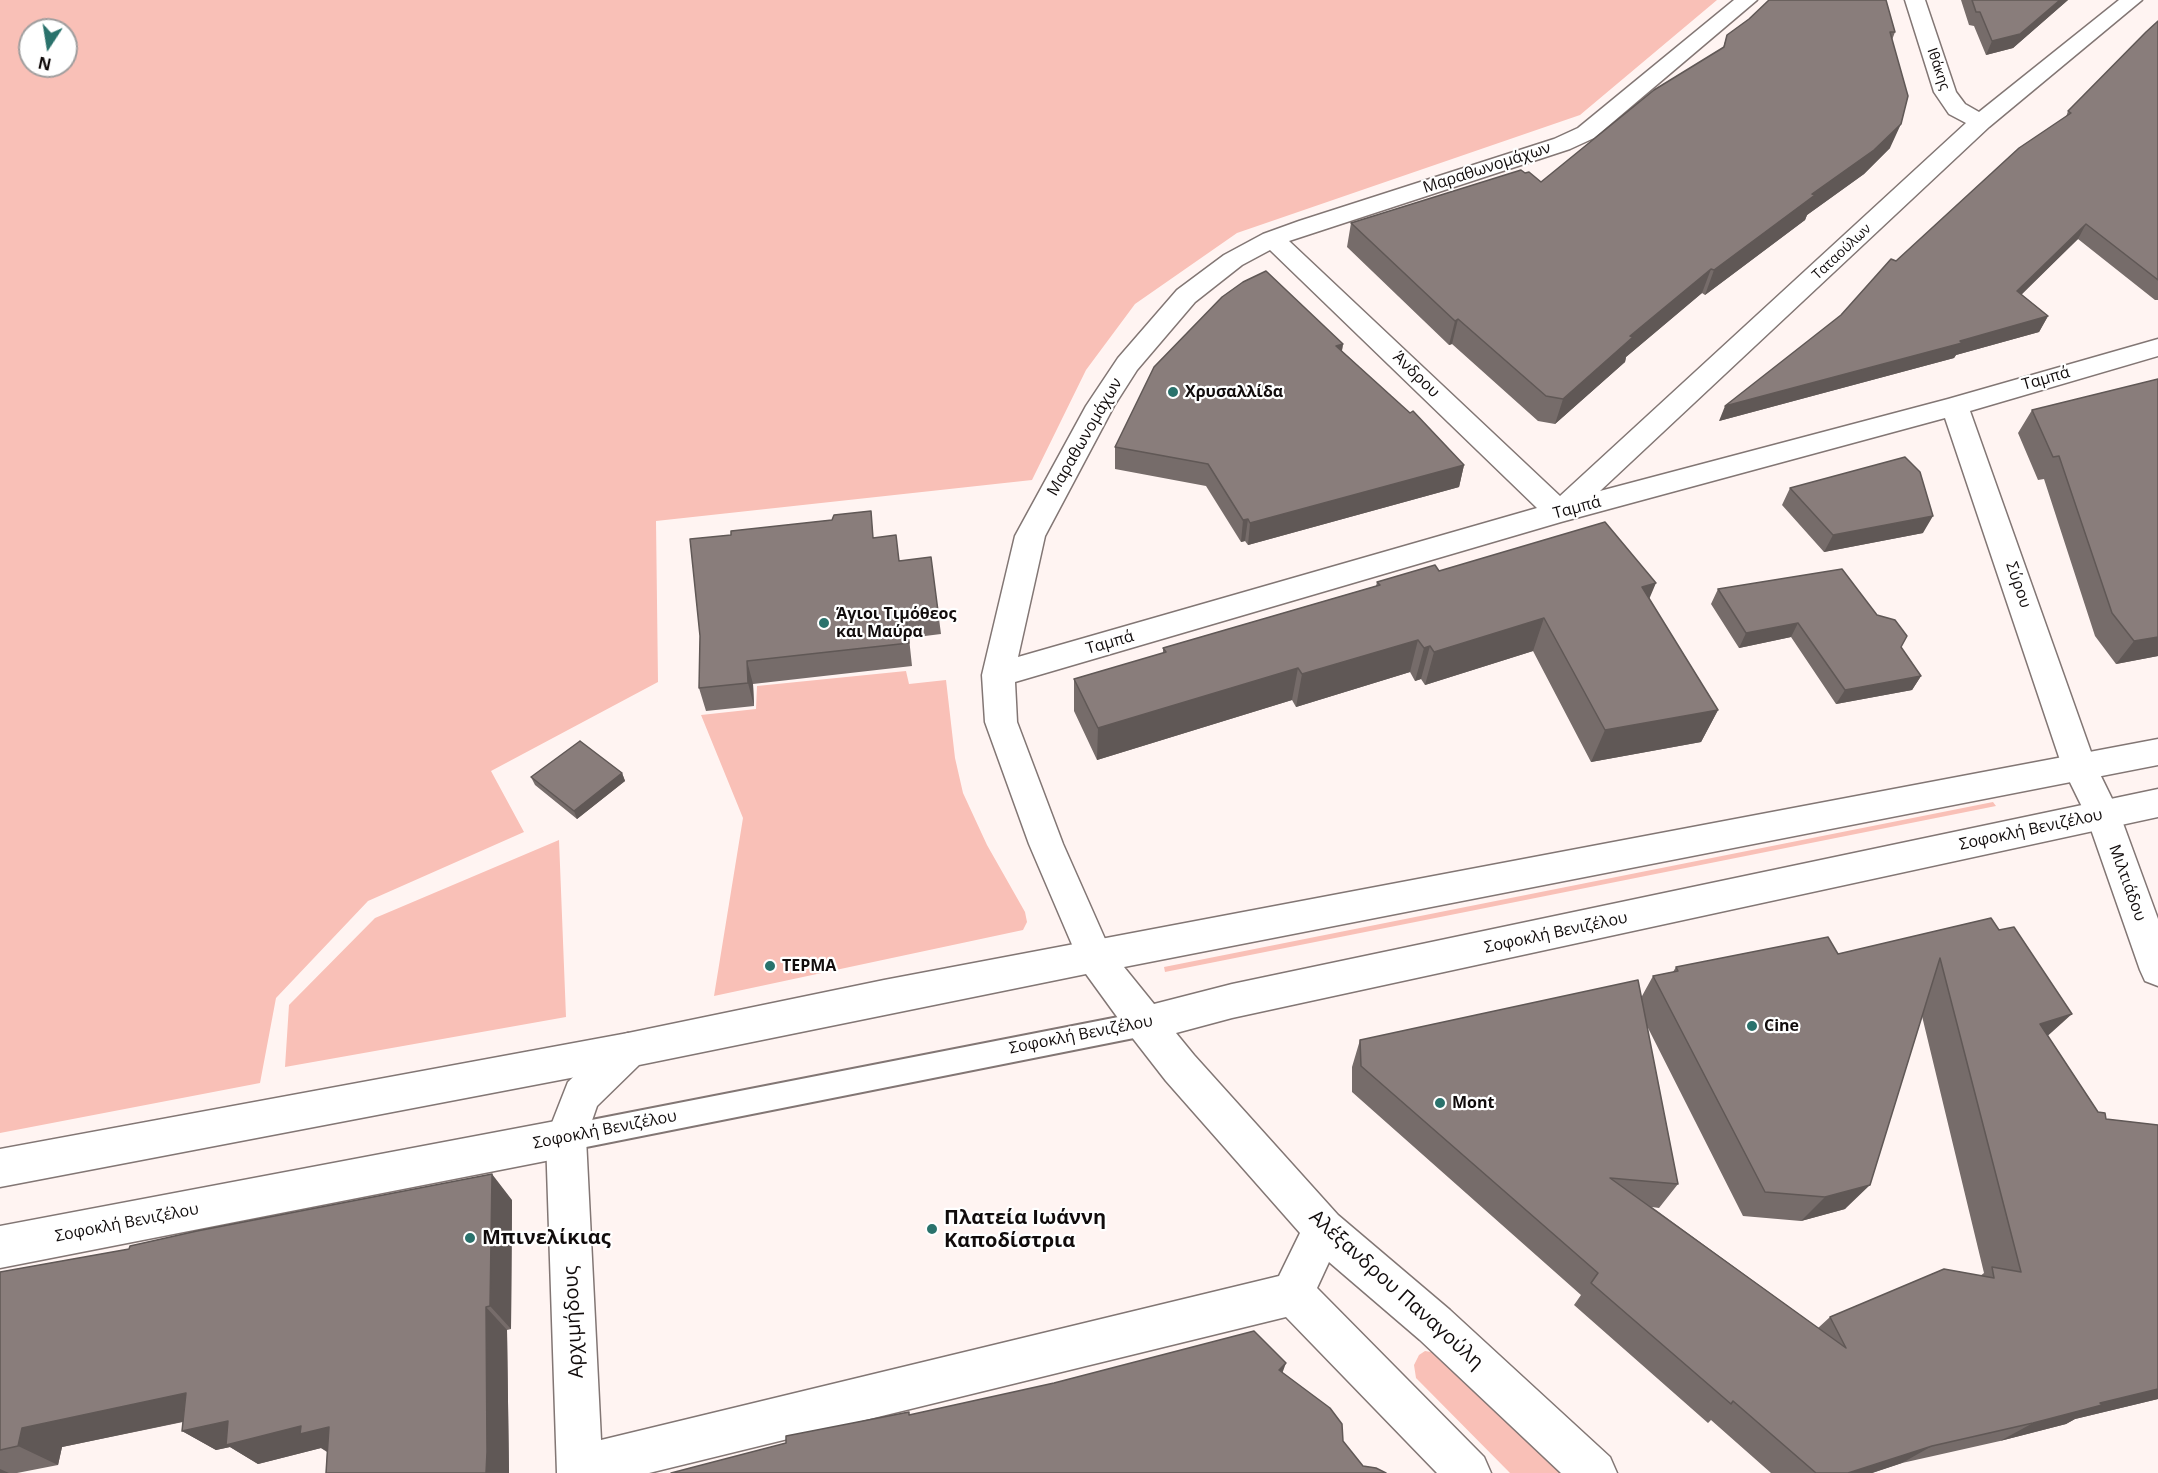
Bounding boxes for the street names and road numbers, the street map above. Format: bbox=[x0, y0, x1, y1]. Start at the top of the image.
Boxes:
street label: Ιθάκης bbox=[1923, 46, 1953, 92]
street label: Μαραθωνομάχων bbox=[1421, 138, 1553, 198]
street label: Ταταούλων bbox=[1809, 221, 1875, 283]
street label: Άνδρου bbox=[1389, 348, 1443, 402]
street label: Ταμπά bbox=[2020, 363, 2072, 395]
street label: Μαραθωνομάχων bbox=[1043, 375, 1127, 499]
street label: Ταμπά bbox=[1551, 492, 1603, 524]
street label: Σύρου bbox=[2001, 559, 2035, 611]
street label: Ταμπά bbox=[1084, 627, 1136, 659]
street label: Σοφοκλή Βενιζέλου bbox=[1958, 805, 2104, 855]
street label: Μιλτιάδου bbox=[2104, 842, 2150, 924]
street label: Σοφοκλή Βενιζέλου bbox=[1483, 908, 1629, 958]
street label: Σοφοκλή Βενιζέλου bbox=[1007, 1012, 1155, 1058]
street label: Σοφοκλή Βενιζέλου bbox=[531, 1107, 679, 1153]
street label: Σοφοκλή Βενιζέλου bbox=[53, 1200, 201, 1246]
street label: Αλέξανδρου Παναγούλη bbox=[1304, 1205, 1488, 1375]
street label: Αρχιμήδους bbox=[559, 1265, 589, 1379]

